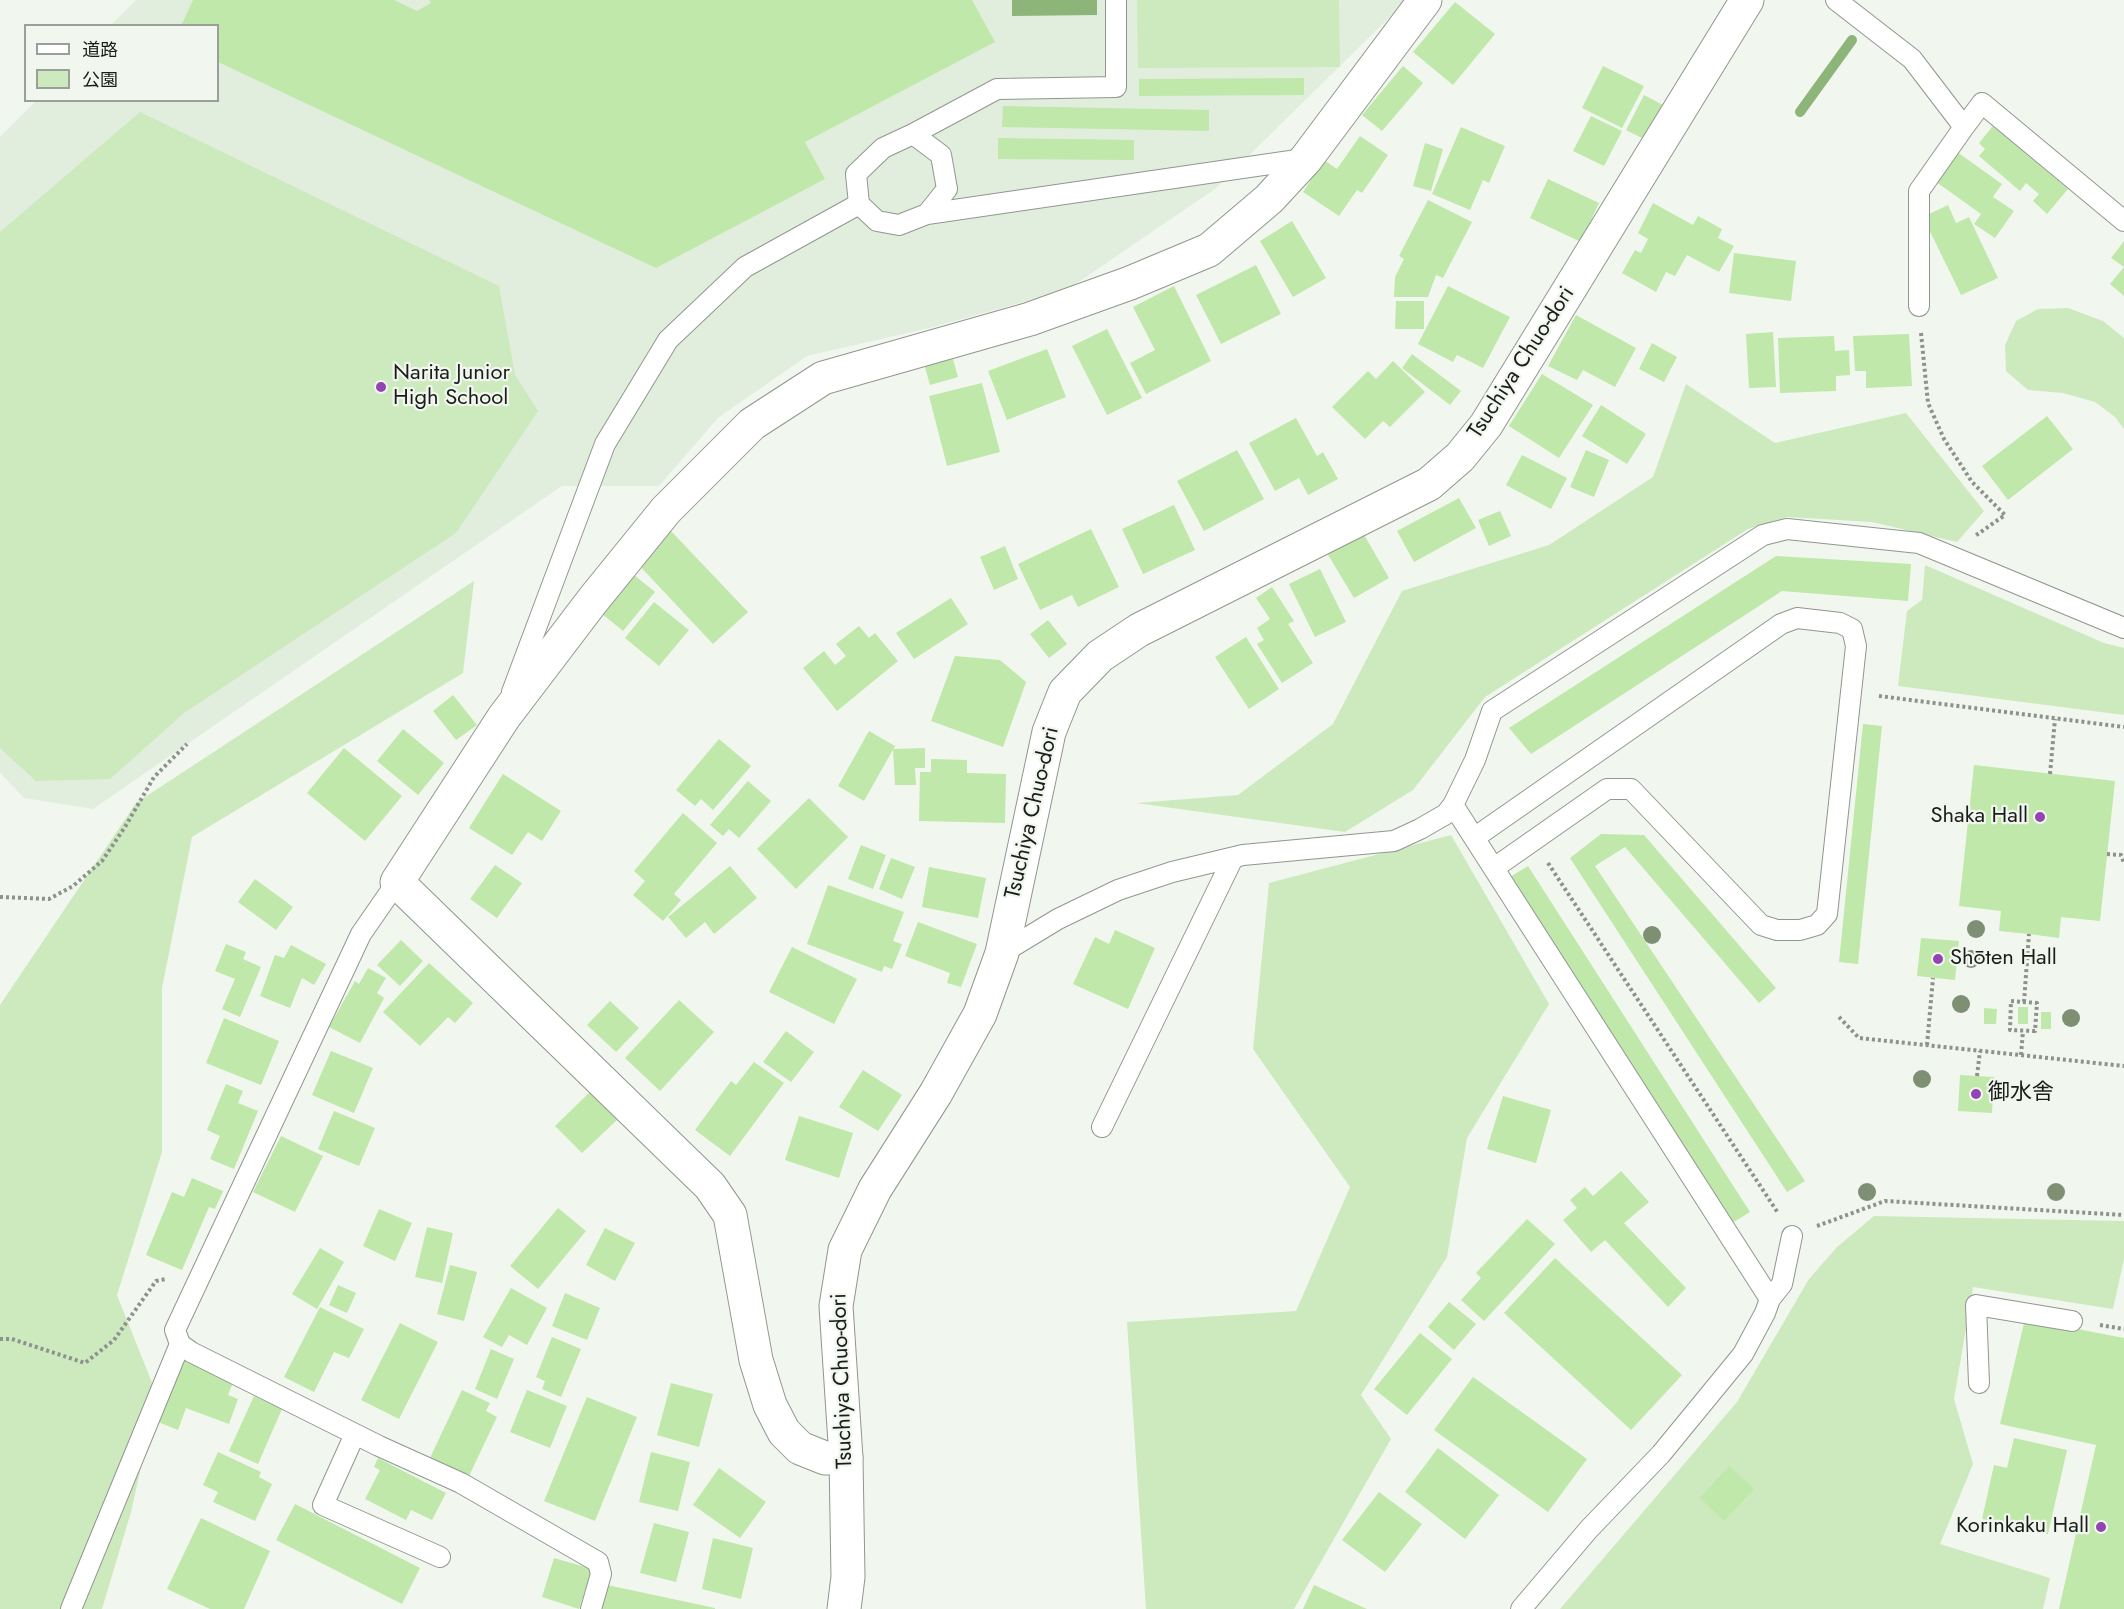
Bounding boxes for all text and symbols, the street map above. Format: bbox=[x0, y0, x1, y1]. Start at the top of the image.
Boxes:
legend bbox=[24, 24, 219, 102]
text: 道路 bbox=[82, 37, 118, 63]
text: 公園 bbox=[82, 67, 118, 93]
street label: Tsuchiya Chuo-dori bbox=[1463, 282, 1581, 444]
place label: Narita Junior High School bbox=[393, 361, 510, 412]
marker: Narita Junior High School bbox=[374, 380, 388, 394]
street label: Tsuchiya Chuo-dori bbox=[1000, 724, 1066, 902]
place label: Shaka Hall bbox=[1931, 804, 2028, 830]
marker: Shaka Hall bbox=[2033, 810, 2047, 824]
place label: Shōten Hall bbox=[1950, 946, 2057, 972]
marker: Shōten Hall bbox=[1931, 952, 1945, 966]
place label: 御水舎 bbox=[1988, 1081, 2054, 1107]
marker: 御水舎 bbox=[1969, 1087, 1983, 1101]
street label: Tsuchiya Chuo-dori bbox=[827, 1293, 859, 1469]
place label: Korinkaku Hall bbox=[1956, 1514, 2089, 1540]
marker: Korinkaku Hall bbox=[2094, 1520, 2108, 1534]

